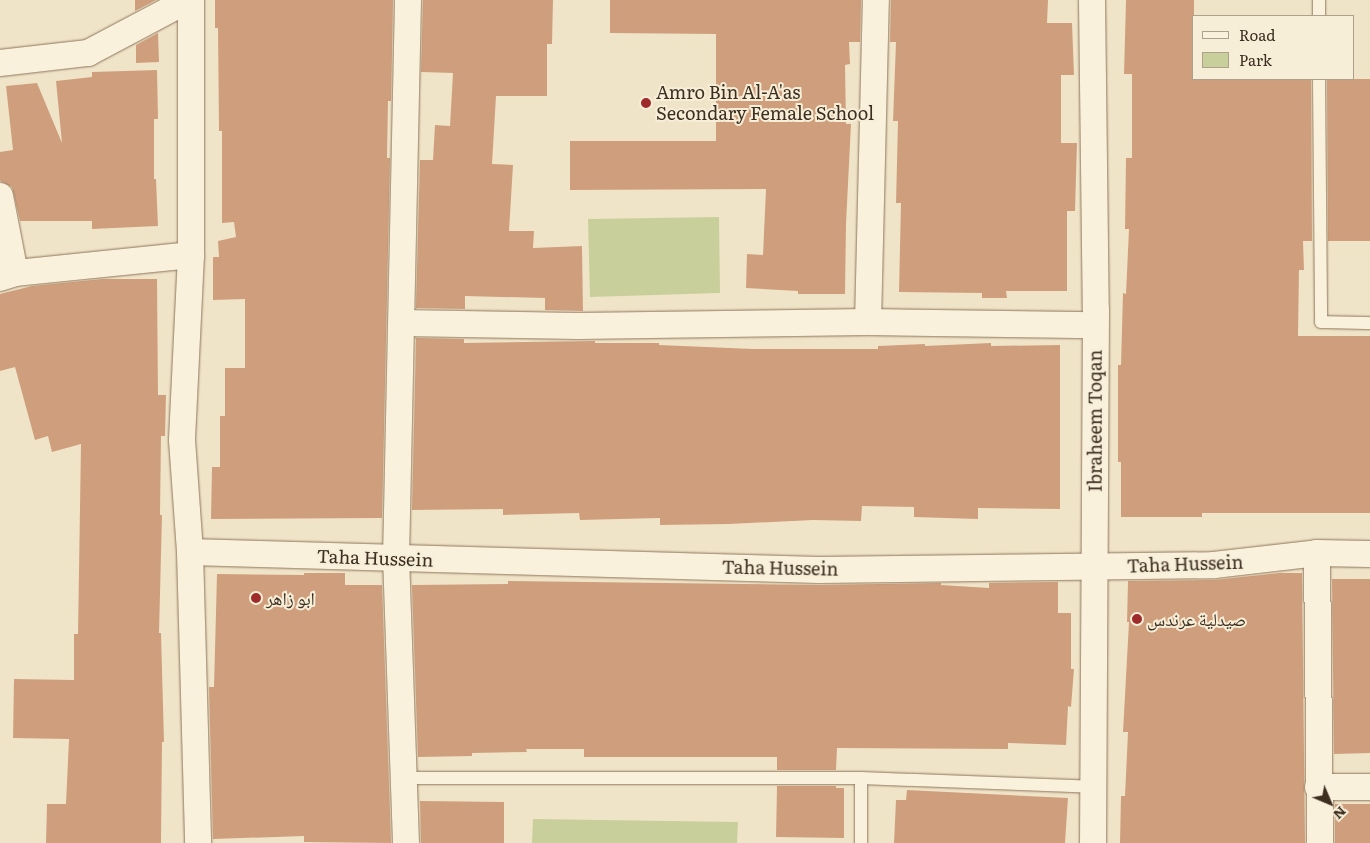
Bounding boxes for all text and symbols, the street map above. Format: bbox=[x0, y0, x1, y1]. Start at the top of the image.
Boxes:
legend bbox=[1192, 15, 1355, 80]
text: Road bbox=[1239, 23, 1275, 46]
text: Park bbox=[1239, 48, 1272, 71]
place label: Amro Bin Al-A'as Secondary Female School bbox=[656, 82, 874, 125]
marker: Amro Bin Al-A'as Secondary Female School bbox=[640, 97, 652, 109]
street label: Ibraheem Toqan bbox=[1084, 350, 1106, 492]
street label: Taha Hussein bbox=[316, 545, 434, 571]
street label: Taha Hussein bbox=[1126, 551, 1244, 577]
street label: Taha Hussein bbox=[722, 556, 838, 580]
place label: ابو زاهر bbox=[266, 587, 315, 609]
marker: ابو زاهر bbox=[250, 592, 262, 604]
place label: صيدلية عرندس bbox=[1147, 608, 1246, 630]
marker: صيدلية عرندس bbox=[1131, 613, 1143, 625]
north arrow bbox=[1305, 778, 1355, 828]
text: N bbox=[1329, 802, 1352, 825]

